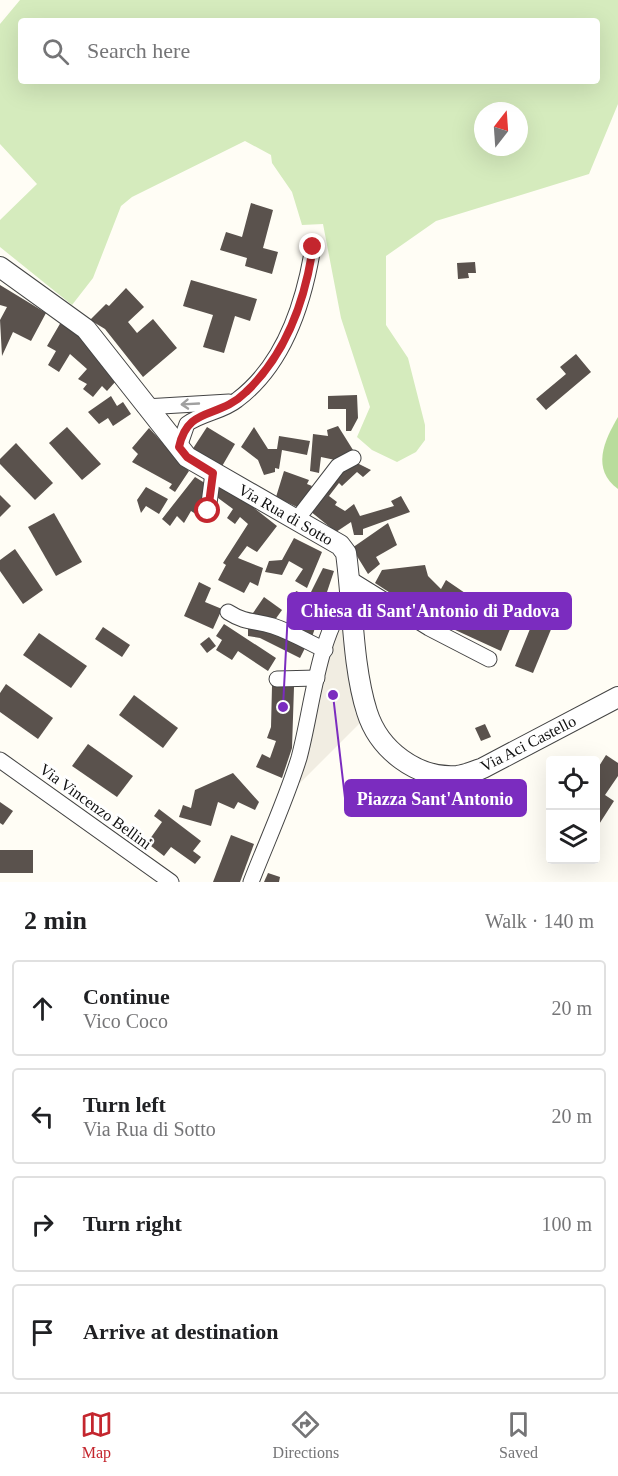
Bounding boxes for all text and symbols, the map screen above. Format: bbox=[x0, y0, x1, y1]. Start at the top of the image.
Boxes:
search box bbox=[18, 18, 600, 84]
icon: search bbox=[39, 35, 72, 68]
text: Search here bbox=[87, 38, 190, 63]
north arrow bbox=[474, 102, 528, 156]
route end bbox=[299, 233, 325, 259]
one-way arrow bbox=[180, 398, 200, 409]
street label: Via Rua di Sotto bbox=[236, 481, 336, 548]
route start bbox=[194, 497, 220, 523]
callout: Chiesa di Sant'Antonio di Padova bbox=[288, 593, 571, 629]
text: Chiesa di Sant'Antonio di Padova bbox=[300, 601, 560, 621]
street label: Via Aci Castello bbox=[478, 712, 579, 775]
map controls bbox=[546, 756, 600, 864]
button: locate bbox=[546, 756, 600, 810]
street label: Via Vincenzo Bellini bbox=[37, 760, 155, 853]
callout: Piazza Sant'Antonio bbox=[345, 780, 526, 816]
text: Piazza Sant'Antonio bbox=[357, 789, 513, 809]
button: layers bbox=[546, 810, 600, 864]
text: 2 min bbox=[24, 906, 87, 935]
text: Walk · 140 m bbox=[485, 910, 594, 932]
text: Continue bbox=[83, 984, 170, 1009]
icon: ahead bbox=[26, 992, 59, 1025]
text: 20 m bbox=[551, 997, 592, 1019]
text: Vico Coco bbox=[83, 1010, 168, 1032]
text: Turn left bbox=[83, 1092, 166, 1117]
icon: left bbox=[26, 1100, 59, 1133]
text: 20 m bbox=[551, 1105, 592, 1127]
text: Via Rua di Sotto bbox=[83, 1118, 216, 1140]
icon: right bbox=[26, 1208, 59, 1241]
text: Turn right bbox=[83, 1211, 182, 1236]
text: 100 m bbox=[541, 1213, 592, 1235]
icon: arrive bbox=[26, 1316, 59, 1349]
text: Arrive at destination bbox=[83, 1319, 279, 1344]
tab: Map bbox=[80, 1408, 113, 1462]
tab: Directions bbox=[273, 1408, 339, 1462]
tab: Saved bbox=[499, 1408, 538, 1462]

